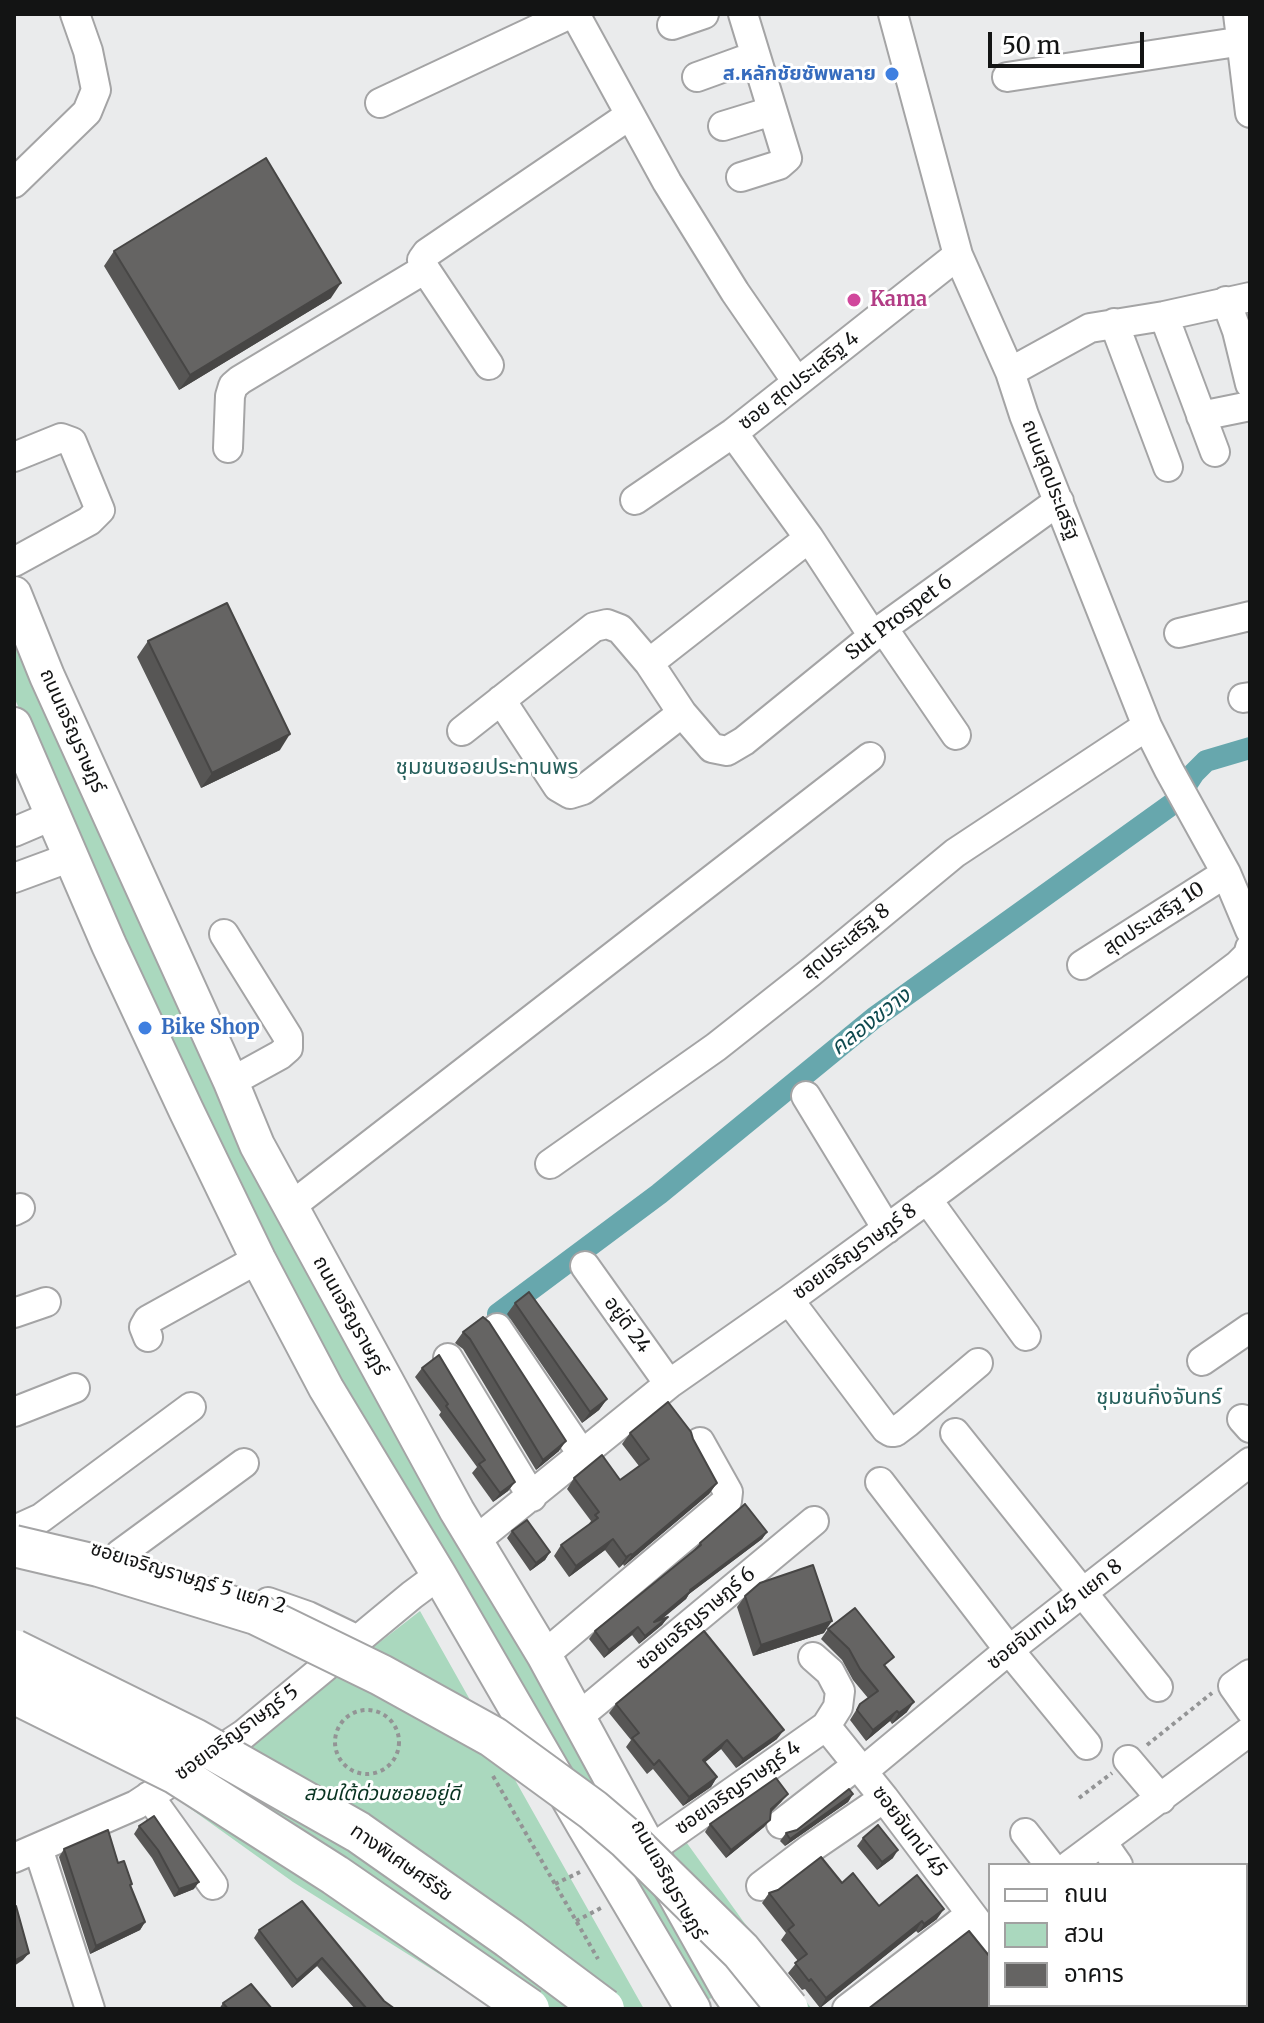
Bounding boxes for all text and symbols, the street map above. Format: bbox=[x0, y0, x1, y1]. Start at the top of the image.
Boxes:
scale bar bbox=[992, 16, 1148, 66]
text: 50 m bbox=[1002, 30, 1061, 61]
place label: ส.หลักชัยซัพพลาย bbox=[723, 62, 876, 86]
marker: ส.หลักชัยซัพพลาย bbox=[883, 65, 901, 83]
place label: Kama bbox=[870, 288, 927, 312]
marker: Kama bbox=[845, 291, 863, 309]
street label: ซอย สุดประเสริฐ 4 bbox=[734, 326, 864, 436]
street label: ถนนสุดประเสริฐ bbox=[1016, 417, 1084, 543]
street label: Sut Prospet 6 bbox=[841, 570, 957, 666]
street label: ถนนเจริญราษฎร์ bbox=[34, 665, 110, 797]
district label: ชุมชนซอยประทานพร bbox=[396, 755, 578, 781]
street label: สุดประเสริฐ 10 bbox=[1099, 877, 1209, 961]
street label: สุดประเสริฐ 8 bbox=[797, 899, 895, 985]
water label: คลองขวาง bbox=[826, 983, 916, 1061]
place label: Bike Shop bbox=[161, 1016, 260, 1040]
marker: Bike Shop bbox=[136, 1019, 154, 1037]
street label: ซอยเจริญราษฎร์ 8 bbox=[788, 1199, 922, 1305]
street label: ถนนเจริญราษฎร์ bbox=[307, 1252, 393, 1380]
street label: อยู่ดี 24 bbox=[598, 1292, 656, 1358]
district label: ชุมชนกิ่งจันทร์ bbox=[1096, 1385, 1222, 1411]
street label: ซอยเจริญราษฎร์ 5 แยก 2 bbox=[87, 1537, 289, 1619]
street label: ซอยจันทน์ 45 แยก 8 bbox=[983, 1555, 1127, 1675]
street label: ซอยเจริญราษฎร์ 6 bbox=[632, 1562, 760, 1676]
street label: ซอยเจริญราษฎร์ 5 bbox=[170, 1680, 304, 1786]
street label: ซอยเจริญราษฎร์ 4 bbox=[671, 1736, 805, 1840]
street label: ซอยจันทน์ 45 bbox=[867, 1781, 951, 1883]
park label: สวนใต้ด่วนซอยอยู่ดี bbox=[304, 1782, 460, 1806]
street label: ถนนเจริญราษฎร์ bbox=[625, 1816, 711, 1944]
street label: ทางพิเศษศรีรัช bbox=[345, 1819, 457, 1907]
legend bbox=[988, 1863, 1248, 2007]
text: ถนน bbox=[1064, 1878, 1108, 1909]
text: สวน bbox=[1064, 1918, 1104, 1949]
text: อาคาร bbox=[1064, 1958, 1124, 1989]

